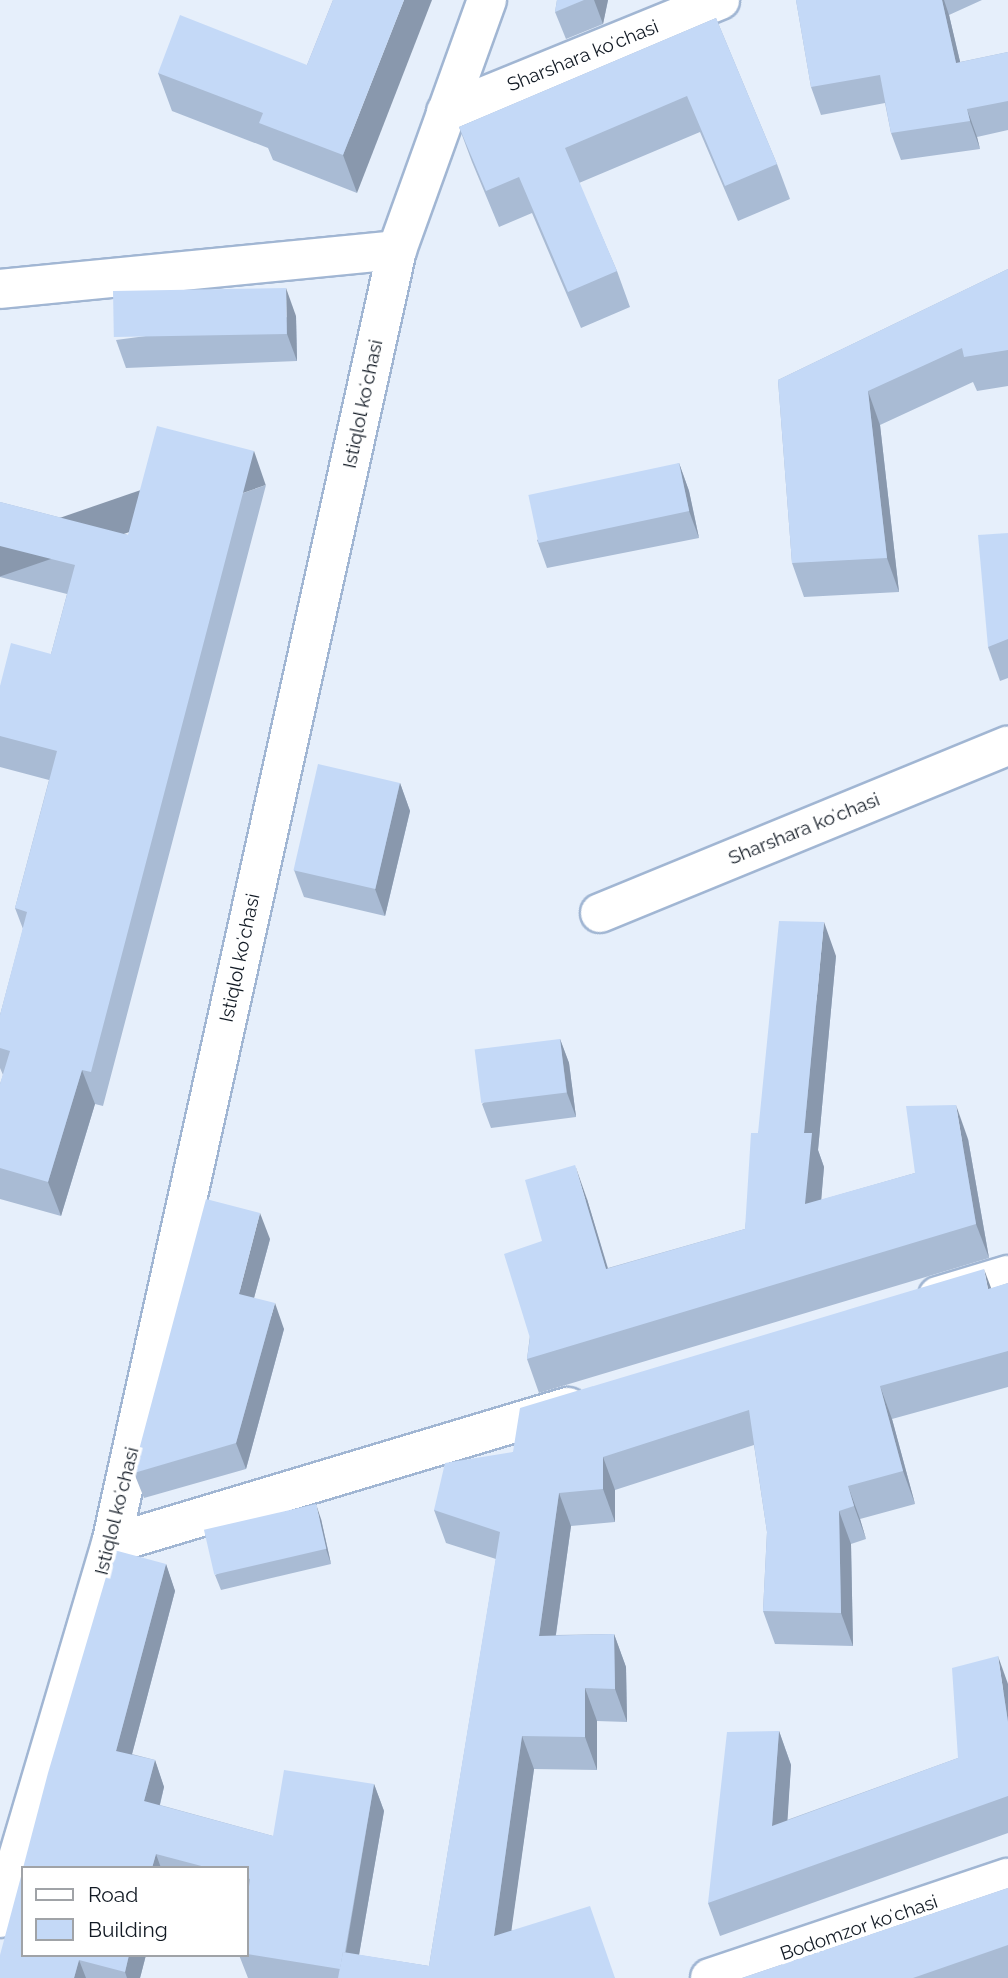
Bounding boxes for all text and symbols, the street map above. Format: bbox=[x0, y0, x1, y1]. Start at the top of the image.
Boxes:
street label: Sharshara koʻchasi bbox=[504, 15, 662, 97]
street label: Istiqlol koʻchasi bbox=[338, 337, 388, 471]
street label: Sharshara koʻchasi bbox=[725, 788, 883, 870]
street label: Istiqlol koʻchasi bbox=[215, 891, 265, 1025]
street label: Istiqlol koʻchasi bbox=[90, 1444, 144, 1578]
legend bbox=[21, 1866, 248, 1957]
text: Road bbox=[88, 1882, 138, 1907]
street label: Bodomzor koʻchasi bbox=[777, 1890, 941, 1966]
text: Building bbox=[88, 1917, 168, 1942]

